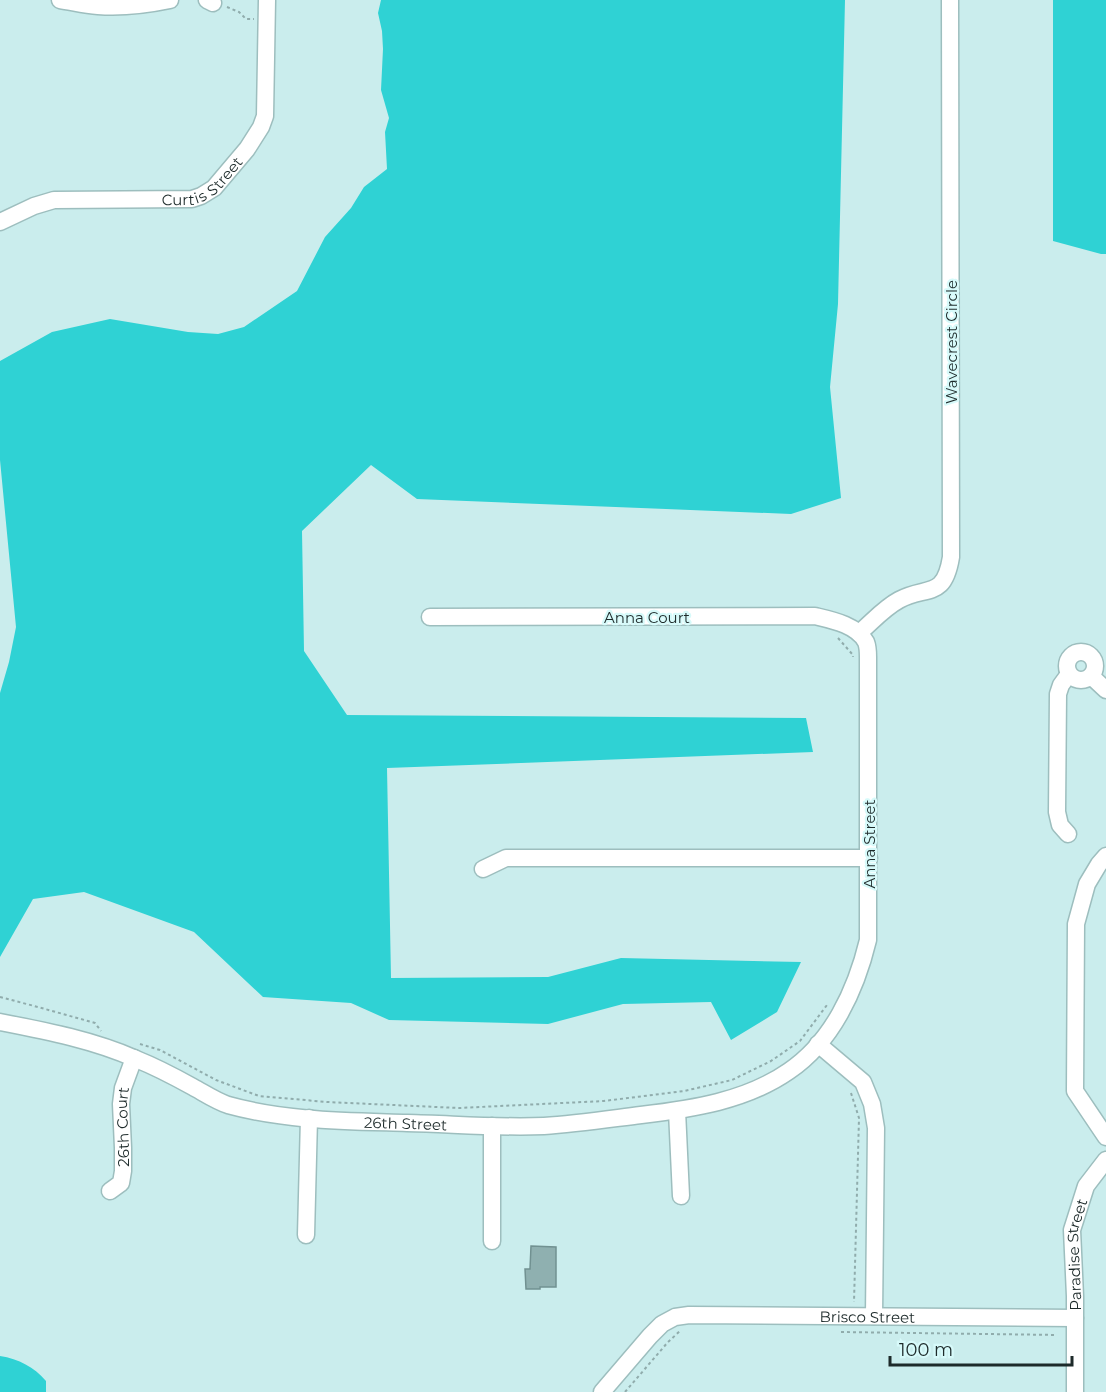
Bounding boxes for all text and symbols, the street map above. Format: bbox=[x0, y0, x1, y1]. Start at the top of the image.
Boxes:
street label: Curtis Street bbox=[162, 152, 246, 209]
street label: Wavecrest Circle bbox=[942, 280, 961, 404]
street label: Anna Court bbox=[604, 608, 690, 627]
street label: Anna Street bbox=[860, 799, 879, 889]
street label: 26th Court bbox=[111, 1086, 133, 1167]
street label: 26th Street bbox=[364, 1112, 448, 1134]
street label: Paradise Street bbox=[1062, 1196, 1091, 1311]
street label: Brisco Street bbox=[819, 1307, 915, 1326]
scale bar bbox=[890, 1329, 1072, 1367]
text: 100 m bbox=[899, 1339, 953, 1361]

